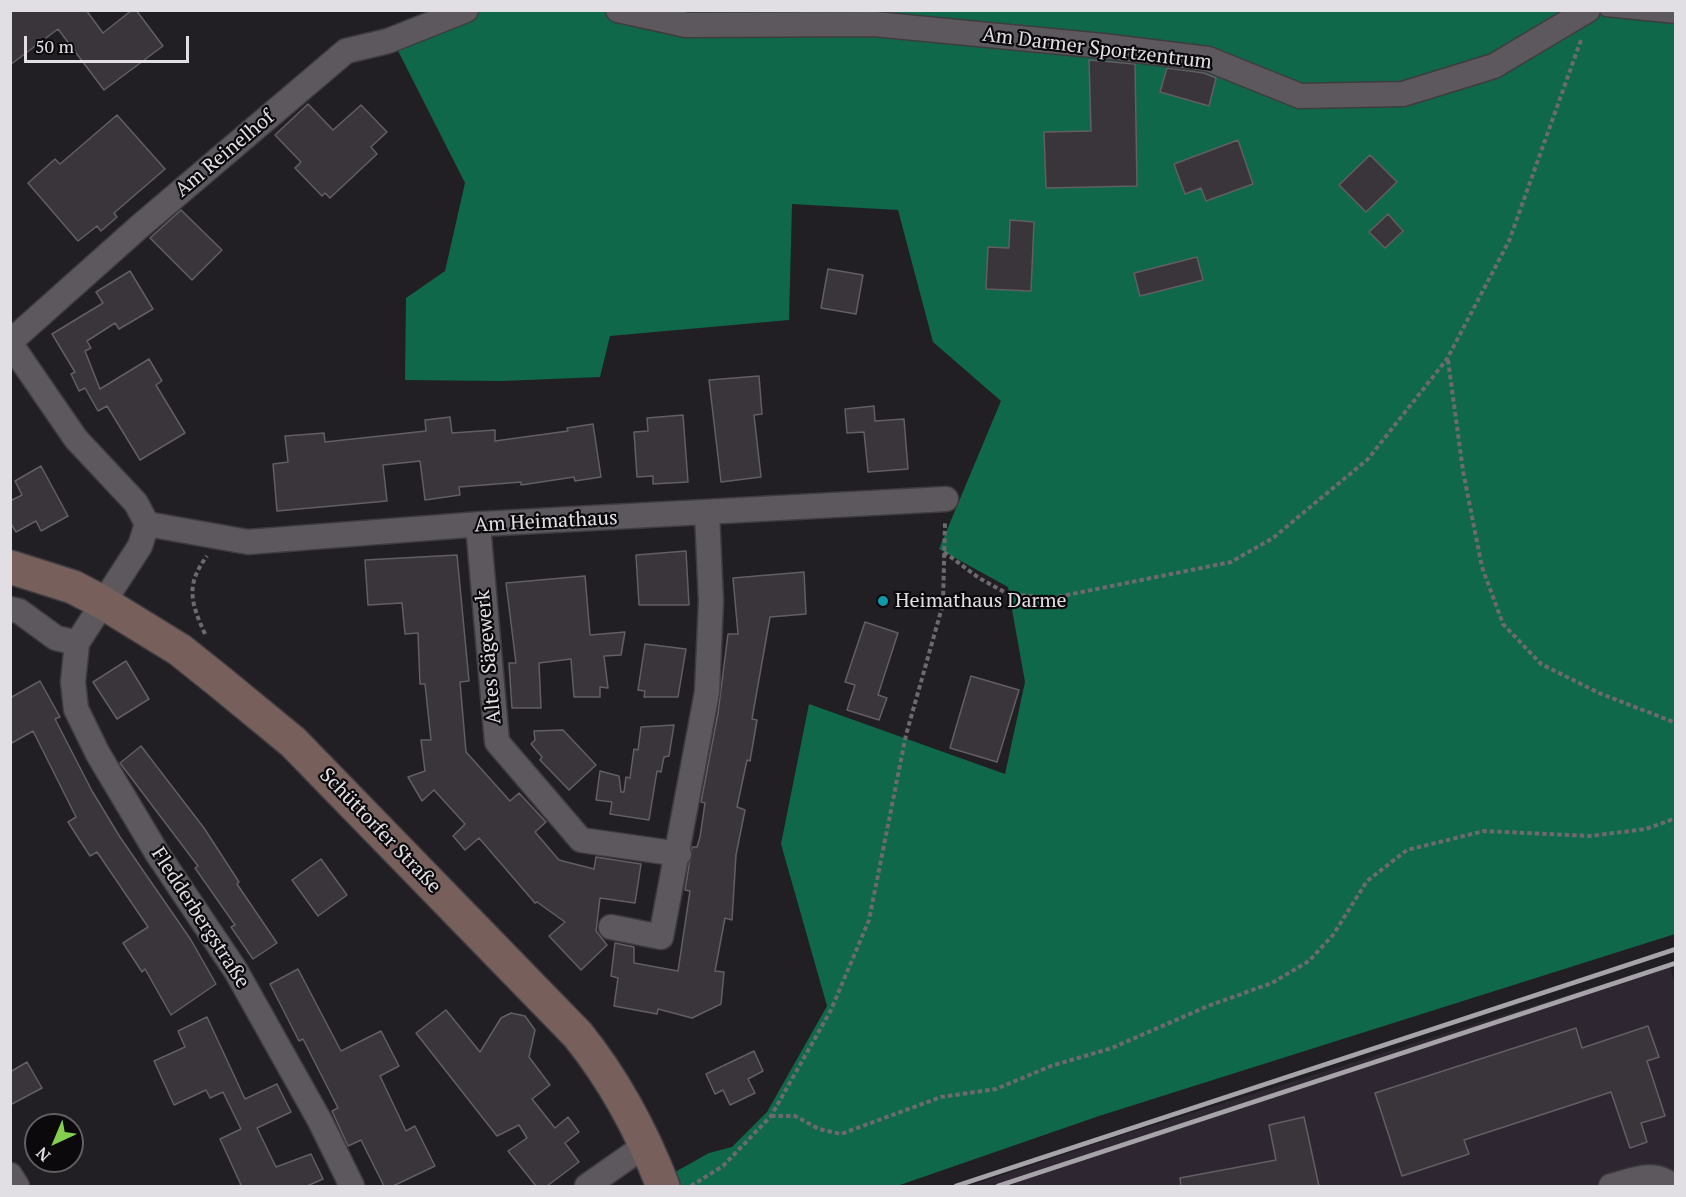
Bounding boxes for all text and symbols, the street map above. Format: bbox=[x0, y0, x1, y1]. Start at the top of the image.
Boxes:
street label: Am Darmer Sportzentrum bbox=[981, 23, 1213, 75]
scale bar bbox=[27, 24, 192, 62]
text: 50 m bbox=[35, 34, 74, 58]
street label: Am Reinelhof bbox=[171, 106, 279, 202]
street label: Am Heimathaus bbox=[474, 506, 618, 538]
street label: Altes Sägewerk bbox=[471, 589, 507, 725]
place label: Heimathaus Darme bbox=[895, 589, 1067, 613]
marker: Heimathaus Darme bbox=[876, 594, 890, 608]
street label: Schüttorfer Straße bbox=[314, 763, 446, 899]
street label: Fledderbergstraße bbox=[146, 843, 254, 993]
north arrow bbox=[24, 1113, 84, 1173]
text: N bbox=[31, 1142, 55, 1167]

